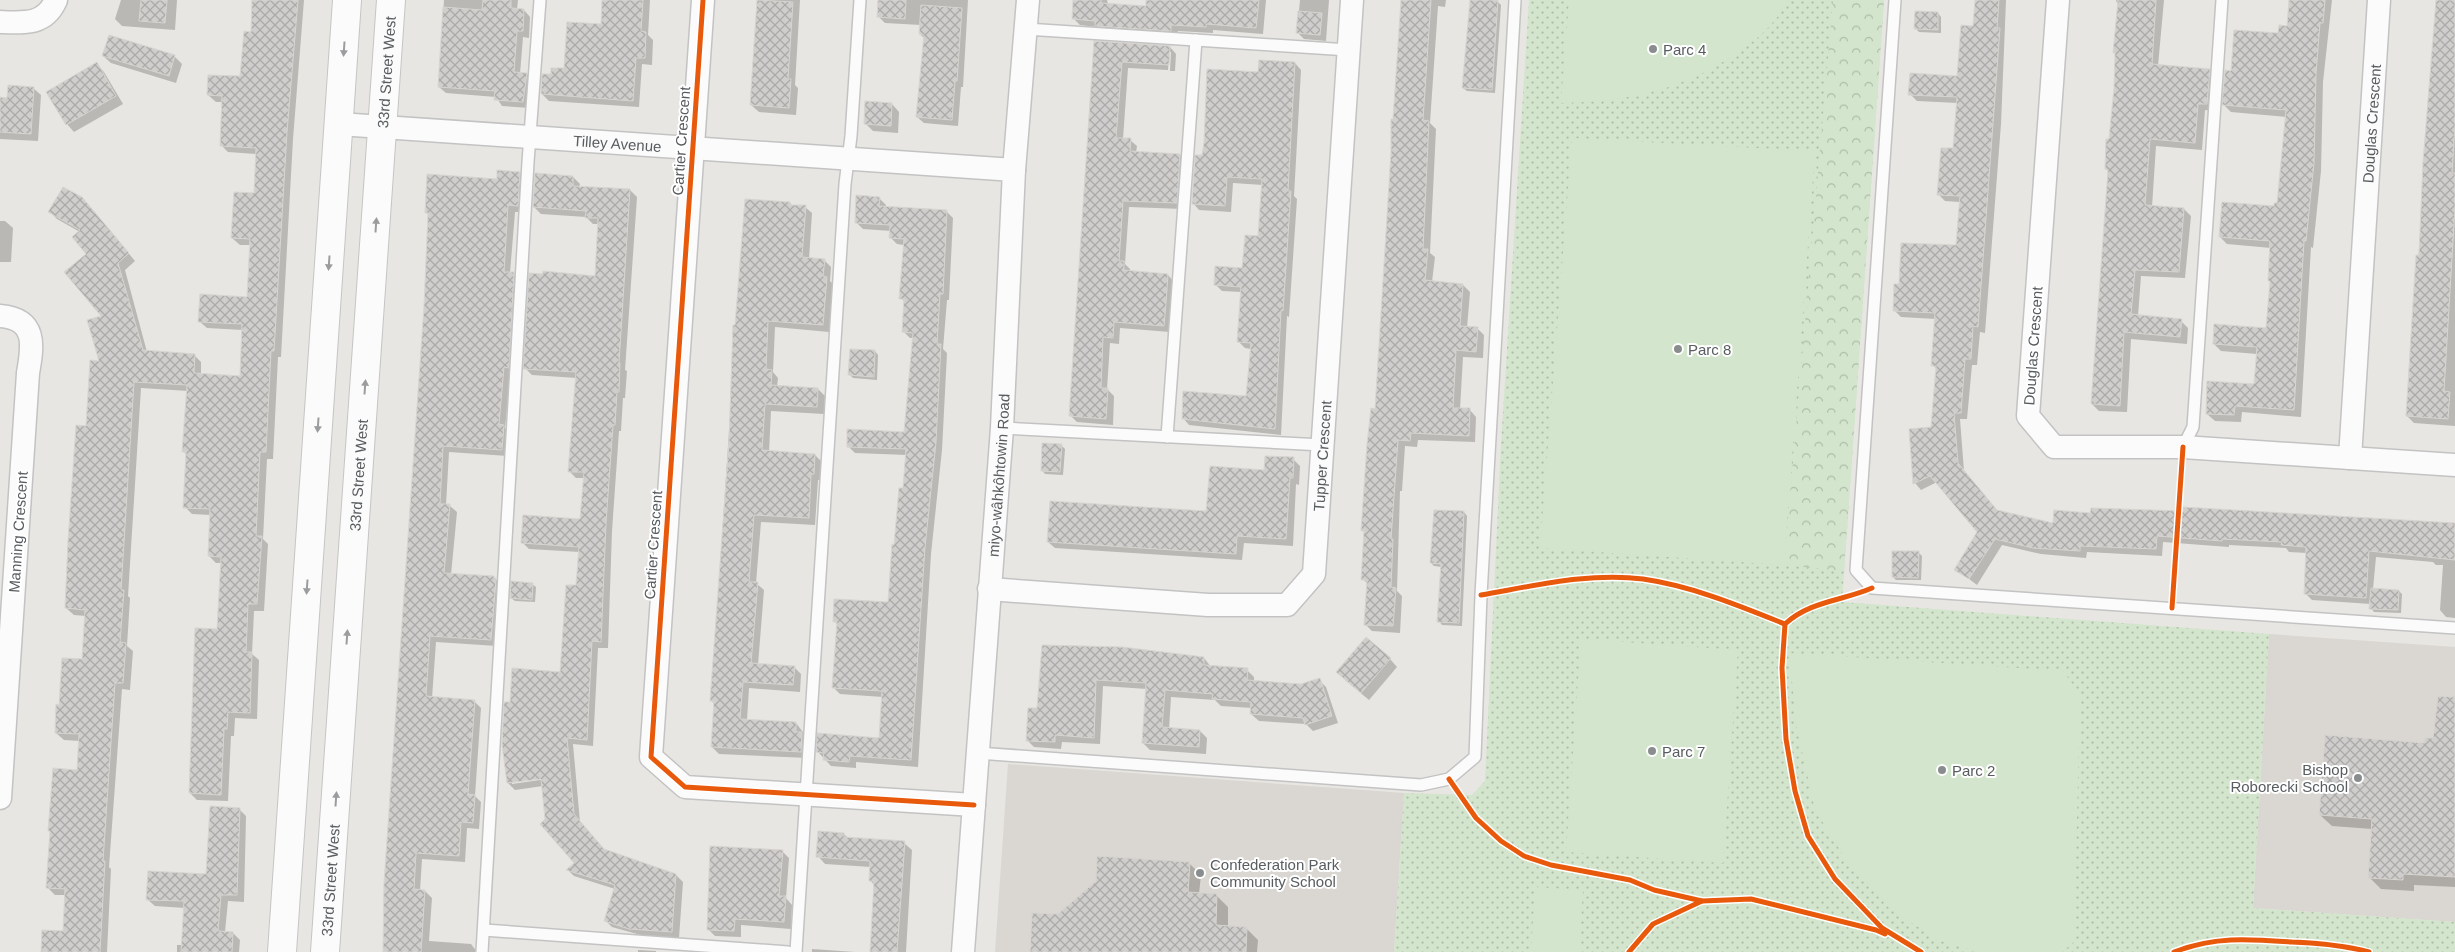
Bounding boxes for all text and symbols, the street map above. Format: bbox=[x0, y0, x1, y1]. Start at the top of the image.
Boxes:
street label: 33rd Street West bbox=[374, 15, 398, 129]
one-way arrow bbox=[339, 41, 347, 57]
place label: Parc 4 bbox=[1663, 41, 1706, 58]
marker: Parc 4 bbox=[1647, 43, 1659, 55]
street label: Douglas Crescent bbox=[2359, 63, 2383, 184]
street label: Cartier Crescent bbox=[669, 85, 693, 196]
street label: Tilley Avenue bbox=[573, 131, 662, 154]
one-way arrow bbox=[372, 217, 380, 233]
one-way arrow bbox=[325, 255, 333, 271]
street label: Douglas Crescent bbox=[2020, 285, 2046, 406]
place label: Parc 8 bbox=[1688, 341, 1731, 358]
marker: Parc 8 bbox=[1672, 343, 1684, 355]
one-way arrow bbox=[361, 379, 369, 395]
street label: miyo-wâhkôhtowin Road bbox=[984, 393, 1012, 557]
street label: Tupper Crescent bbox=[1310, 399, 1334, 512]
one-way arrow bbox=[313, 418, 321, 434]
street label: 33rd Street West bbox=[346, 418, 370, 532]
street label: Manning Crescent bbox=[5, 470, 31, 593]
street label: Cartier Crescent bbox=[641, 489, 665, 600]
one-way arrow bbox=[302, 580, 310, 596]
one-way arrow bbox=[343, 628, 351, 644]
place label: Parc 7 bbox=[1662, 743, 1705, 760]
marker: Parc 7 bbox=[1646, 745, 1658, 757]
place label: Bishop Roborecki School bbox=[2230, 761, 2348, 795]
place label: Parc 2 bbox=[1952, 762, 1995, 779]
marker: Parc 2 bbox=[1936, 764, 1948, 776]
marker: Bishop Roborecki School bbox=[2352, 772, 2364, 784]
one-way arrow bbox=[332, 790, 340, 806]
street label: 33rd Street West bbox=[318, 823, 342, 937]
place label: Confederation Park Community School bbox=[1210, 856, 1340, 890]
marker: Confederation Park Community School bbox=[1194, 867, 1206, 879]

